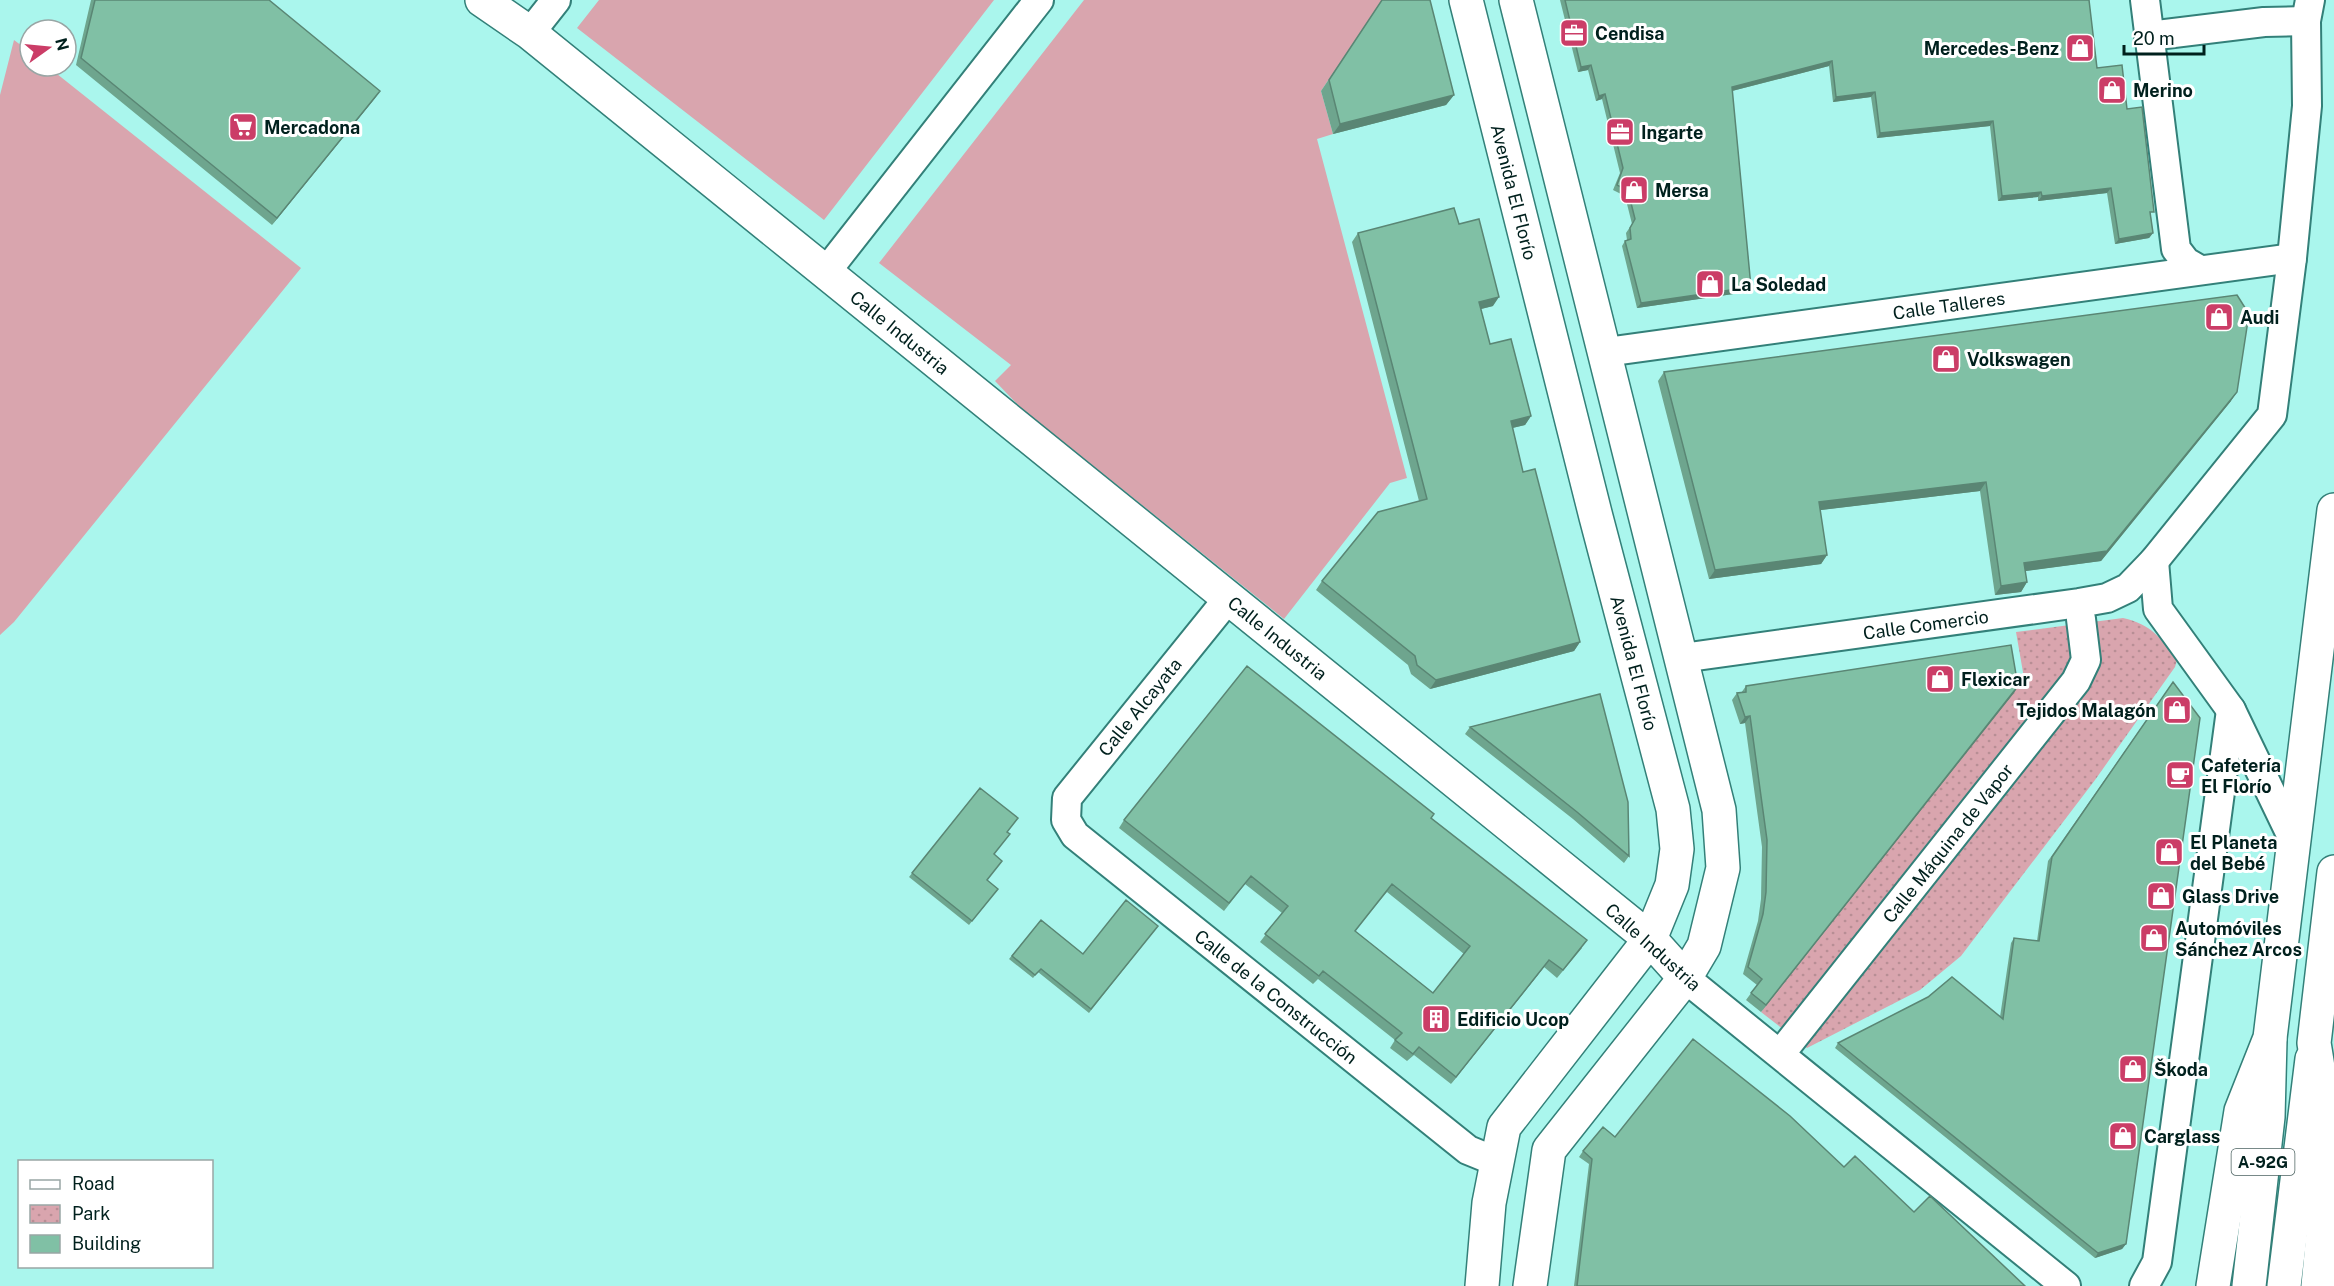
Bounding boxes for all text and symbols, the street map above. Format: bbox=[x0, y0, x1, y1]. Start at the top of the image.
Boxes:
office icon: Cendisa bbox=[1558, 17, 1590, 49]
north arrow bbox=[18, 18, 78, 78]
scale bar bbox=[2124, 18, 2204, 56]
place label: Cendisa bbox=[1595, 23, 1665, 44]
text: 20 m bbox=[2133, 28, 2175, 49]
shop icon: Mercedes-Benz bbox=[2064, 32, 2096, 64]
text: N bbox=[51, 36, 73, 53]
place label: Mercedes-Benz bbox=[1924, 38, 2059, 59]
shop icon: Merino bbox=[2096, 74, 2128, 106]
place label: Merino bbox=[2133, 80, 2193, 101]
supermarket icon: Mercadona bbox=[227, 111, 259, 143]
office icon: Ingarte bbox=[1604, 116, 1636, 148]
place label: Mercadona bbox=[264, 117, 360, 138]
street label: Avenida El Florío bbox=[1487, 122, 1541, 262]
place label: Ingarte bbox=[1641, 122, 1703, 143]
shop icon: Mersa bbox=[1618, 174, 1650, 206]
place label: Mersa bbox=[1655, 180, 1709, 201]
shop icon: La Soledad bbox=[1694, 268, 1726, 300]
place label: La Soledad bbox=[1731, 274, 1826, 295]
street label: Calle Industria bbox=[846, 286, 954, 378]
street label: Calle Talleres bbox=[1891, 287, 2006, 323]
shop icon: Audi bbox=[2203, 301, 2235, 333]
place label: Audi bbox=[2240, 307, 2279, 328]
shop icon: Volkswagen bbox=[1930, 343, 1962, 375]
place label: Volkswagen bbox=[1967, 349, 2071, 370]
street label: Calle Industria bbox=[1224, 592, 1331, 684]
street label: Avenida El Florío bbox=[1607, 593, 1662, 733]
street label: Calle Comercio bbox=[1862, 605, 1990, 643]
street label: Calle Alcayata bbox=[1094, 654, 1186, 760]
shop icon: Flexicar bbox=[1924, 663, 1956, 695]
place label: Flexicar bbox=[1961, 669, 2030, 690]
shop icon: Tejidos Malagón bbox=[2161, 694, 2193, 726]
place label: Tejidos Malagón bbox=[2016, 700, 2156, 721]
place label: Cafetería El Florío bbox=[2201, 755, 2281, 797]
street label: Calle Máquina de Vapor bbox=[1878, 759, 2017, 927]
cafe icon: Cafetería El Florío bbox=[2164, 759, 2196, 791]
place label: El Planeta del Bebé bbox=[2190, 832, 2278, 874]
shop icon: El Planeta del Bebé bbox=[2153, 836, 2185, 868]
shop icon: Glass Drive bbox=[2145, 880, 2177, 912]
place label: Glass Drive bbox=[2182, 886, 2279, 907]
street label: Calle Industria bbox=[1601, 899, 1705, 995]
place label: Automóviles Sánchez Arcos bbox=[2175, 918, 2302, 960]
shop icon: Automóviles Sánchez Arcos bbox=[2138, 922, 2170, 954]
street label: Calle de la Construcción bbox=[1191, 925, 1362, 1068]
building icon: Edificio Ucop bbox=[1420, 1003, 1452, 1035]
place label: Edificio Ucop bbox=[1457, 1009, 1569, 1030]
shop icon: Škoda bbox=[2117, 1053, 2149, 1085]
place label: Škoda bbox=[2154, 1058, 2208, 1080]
shop icon: Carglass bbox=[2107, 1120, 2139, 1152]
place label: Carglass bbox=[2144, 1126, 2220, 1147]
road number: A-92G bbox=[2232, 1149, 2294, 1175]
legend bbox=[18, 1160, 213, 1268]
text: Road bbox=[72, 1173, 115, 1194]
text: Park bbox=[72, 1203, 110, 1224]
text: Building bbox=[72, 1233, 141, 1254]

